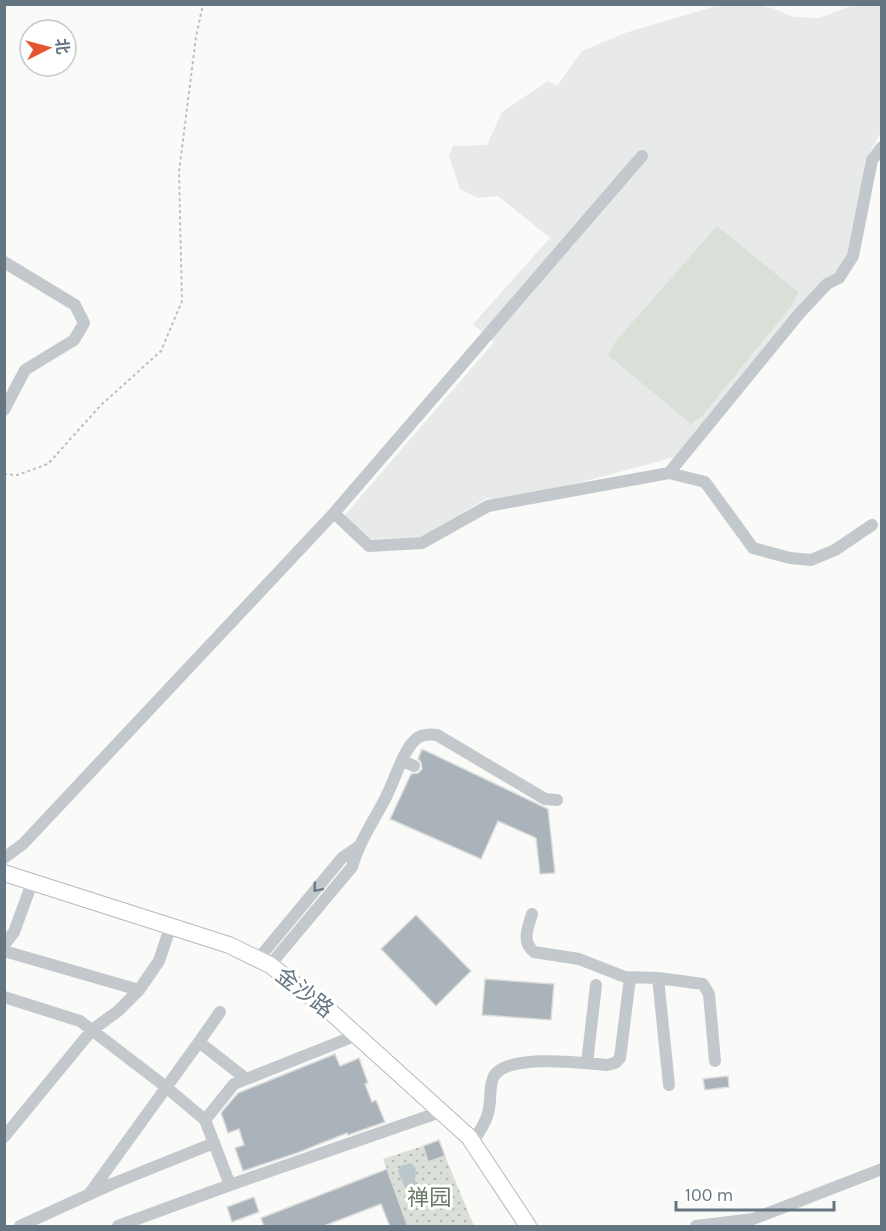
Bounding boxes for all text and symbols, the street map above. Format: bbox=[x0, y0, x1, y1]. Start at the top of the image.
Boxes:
north arrow bbox=[18, 18, 78, 78]
text: 北 bbox=[52, 38, 73, 55]
one-way arrow bbox=[314, 881, 325, 892]
street label: 金沙路 bbox=[270, 962, 338, 1023]
scale bar bbox=[676, 1174, 834, 1212]
text: 100 m bbox=[685, 1184, 733, 1206]
park label: 禅园 bbox=[407, 1185, 451, 1211]

